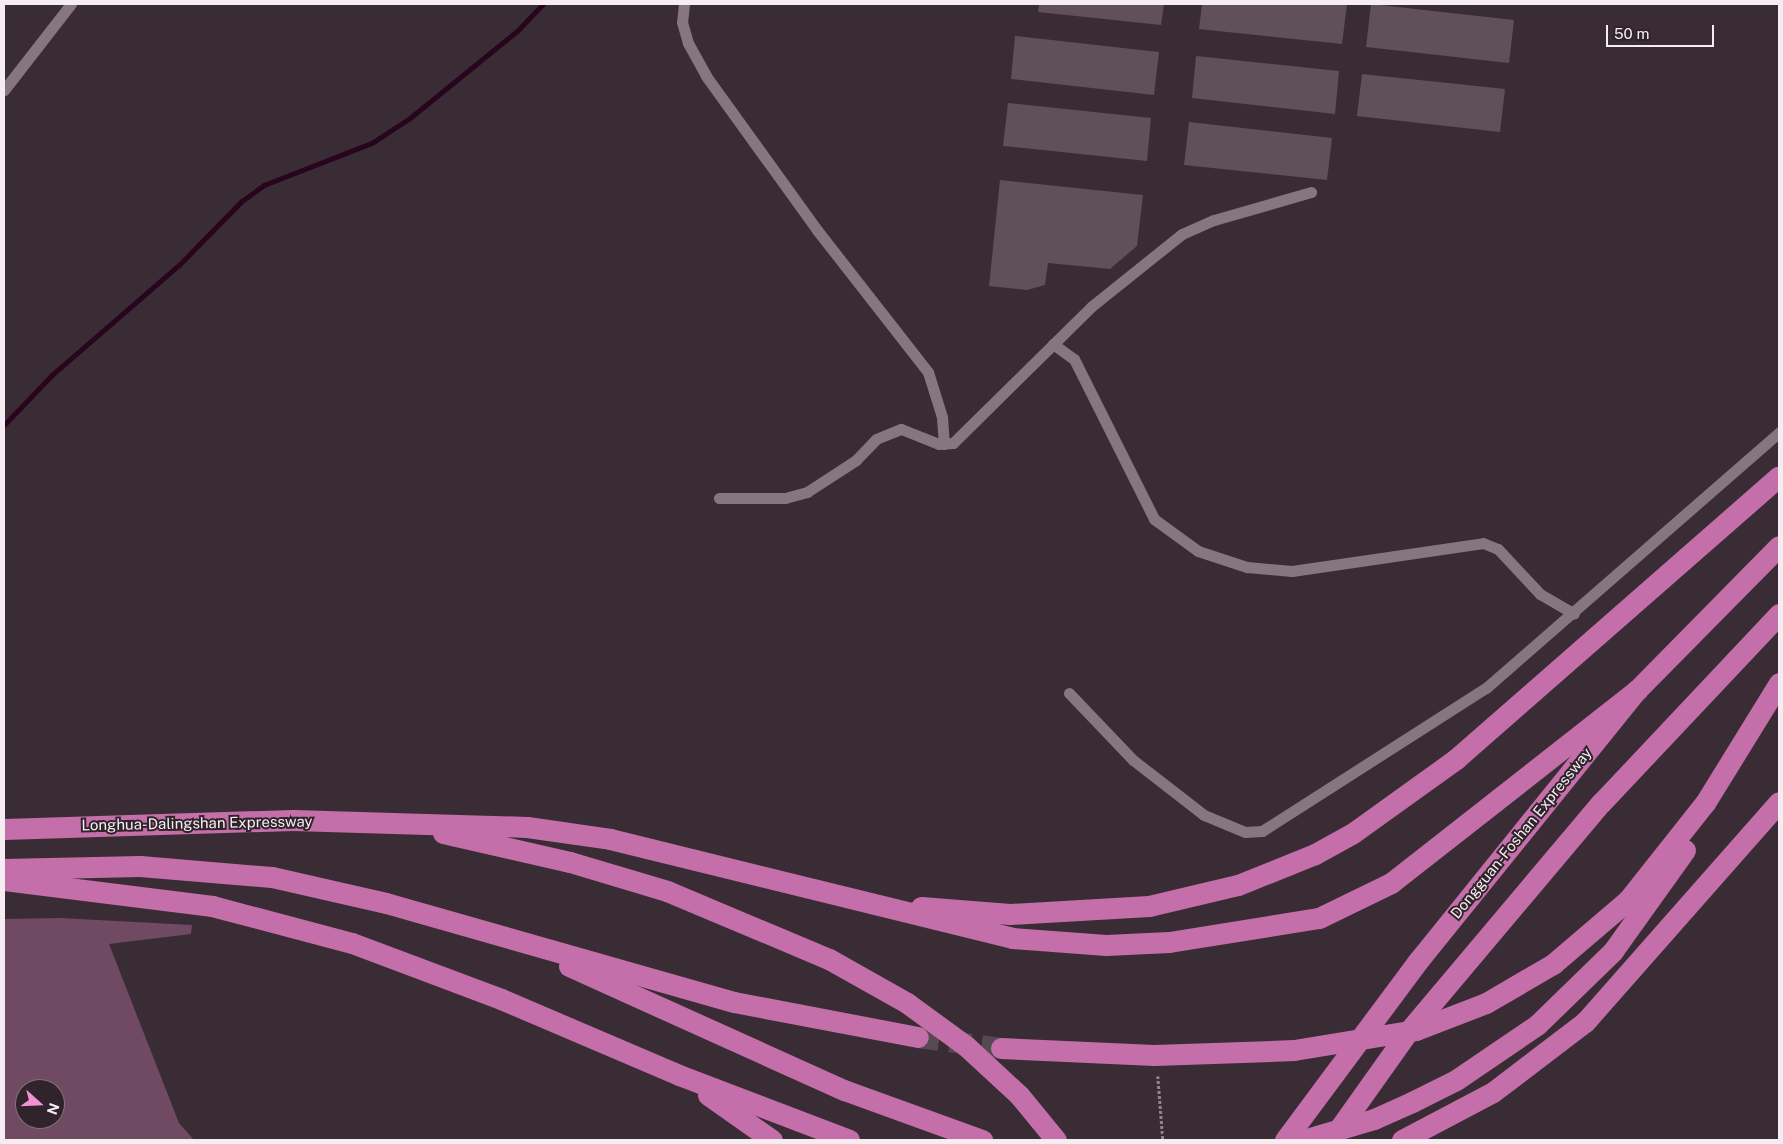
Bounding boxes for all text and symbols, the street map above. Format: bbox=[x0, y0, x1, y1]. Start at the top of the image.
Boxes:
scale bar bbox=[1608, 15, 1716, 47]
text: 50 m bbox=[1614, 25, 1649, 42]
street label: Dongguan-Foshan Expressway bbox=[1447, 744, 1595, 922]
street label: Longhua-Dalingshan Expressway bbox=[81, 812, 313, 834]
north arrow bbox=[15, 1079, 65, 1129]
text: N bbox=[44, 1101, 63, 1117]

